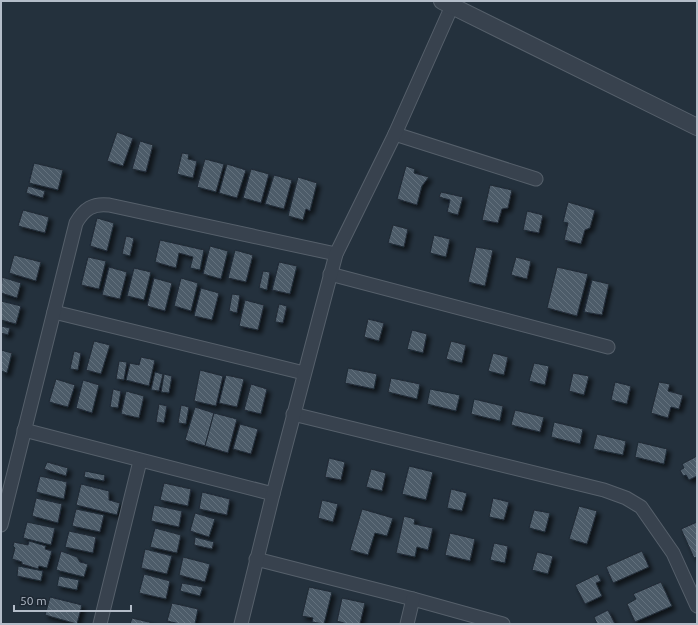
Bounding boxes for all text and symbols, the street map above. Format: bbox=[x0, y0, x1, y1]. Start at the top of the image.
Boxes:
scale bar bbox=[14, 587, 131, 613]
text: 50 m bbox=[20, 594, 47, 607]

